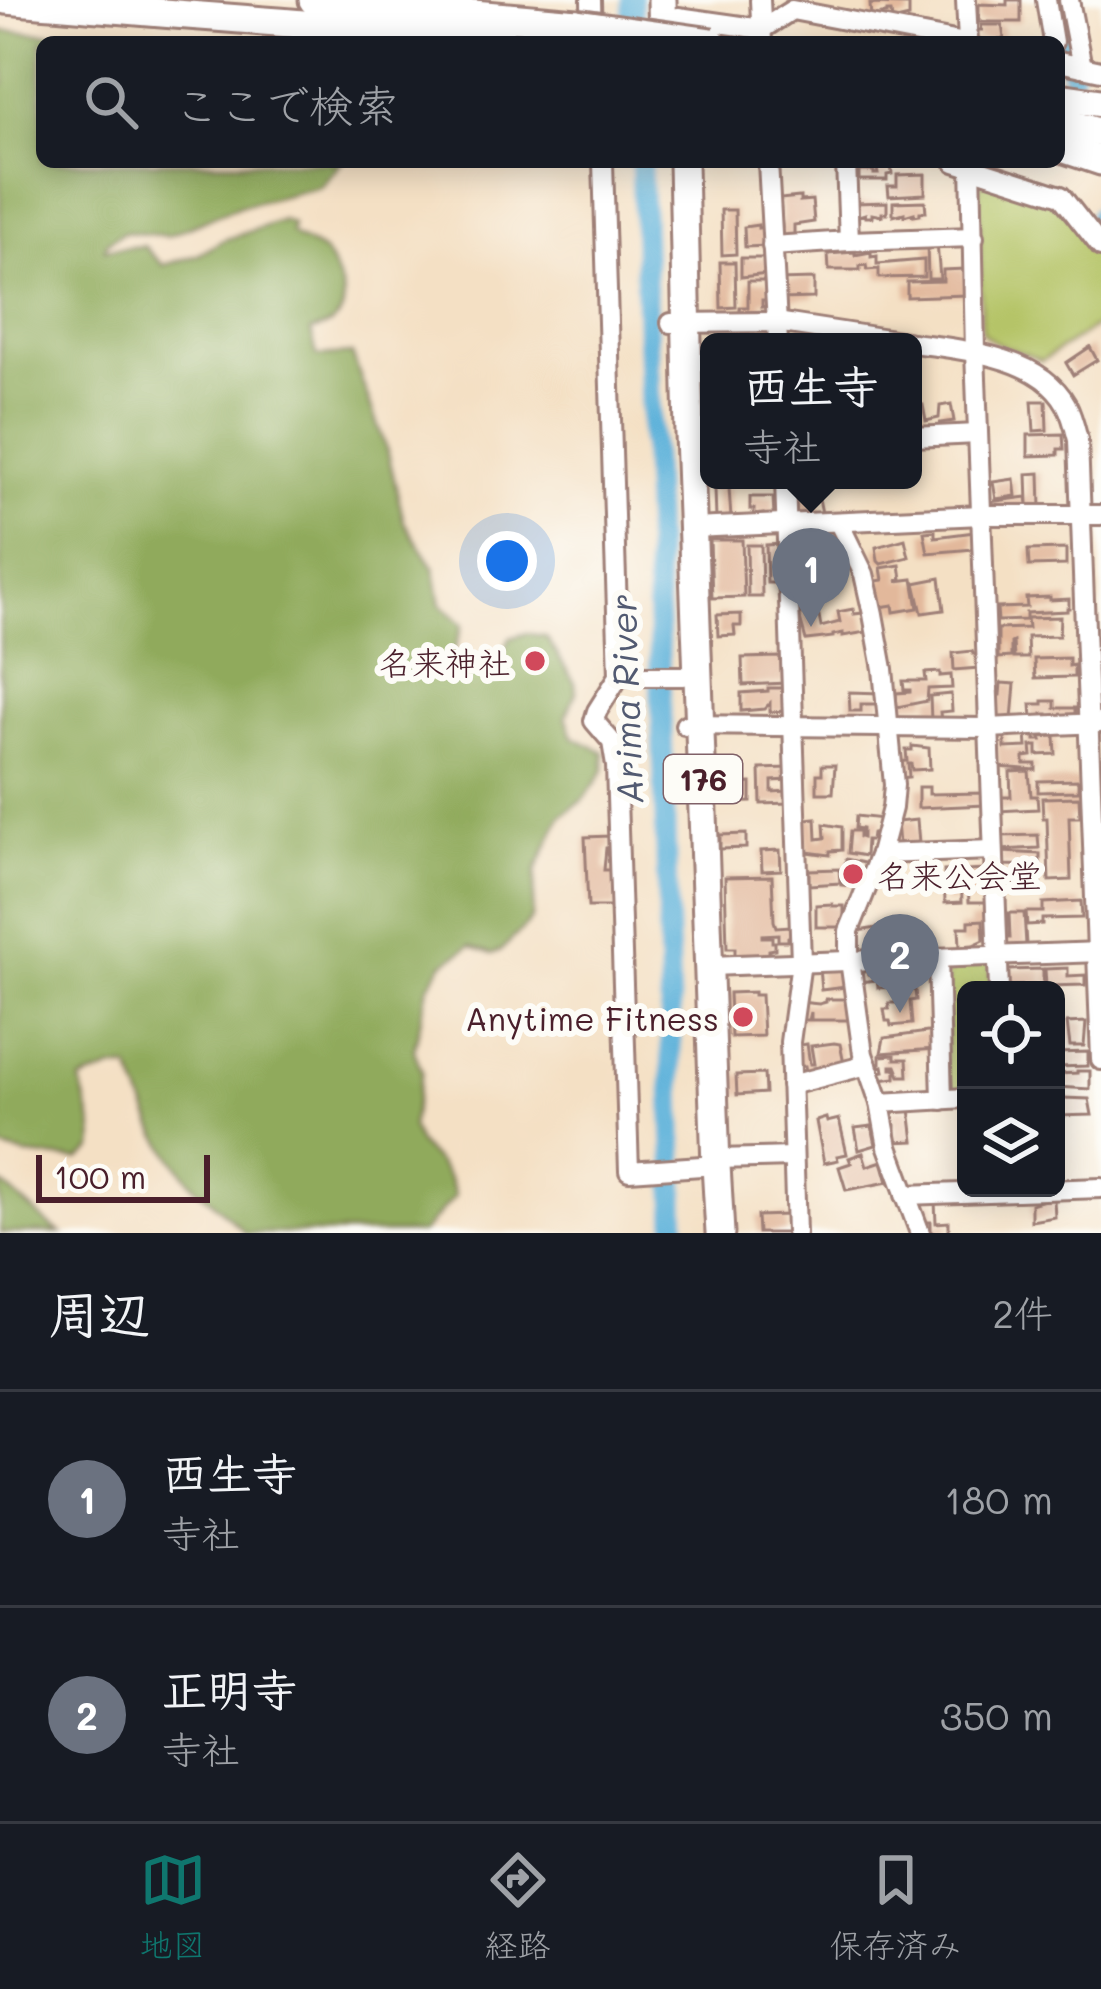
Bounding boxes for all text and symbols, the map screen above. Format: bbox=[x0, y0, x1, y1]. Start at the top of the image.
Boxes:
search box bbox=[36, 36, 1065, 168]
icon: search bbox=[78, 69, 144, 135]
text: ここで検索 bbox=[174, 75, 399, 133]
popup bbox=[700, 333, 922, 489]
text: 西生寺 bbox=[743, 356, 879, 414]
text: 寺社 bbox=[743, 420, 822, 471]
pin: 1 bbox=[772, 528, 850, 627]
your location bbox=[477, 531, 537, 591]
water label: Arima River bbox=[598, 593, 652, 805]
place label: 名来神社 bbox=[379, 640, 511, 683]
marker: 名来神社 bbox=[522, 648, 548, 674]
road number: 176 bbox=[664, 755, 742, 803]
place label: 名来公会堂 bbox=[877, 853, 1042, 896]
marker: 名来公会堂 bbox=[840, 861, 866, 887]
pin: 2 bbox=[861, 914, 939, 1013]
map controls bbox=[957, 981, 1065, 1197]
button: locate bbox=[957, 981, 1065, 1089]
place label: Anytime Fitness bbox=[465, 996, 719, 1040]
marker: Anytime Fitness bbox=[730, 1004, 756, 1030]
button: layers bbox=[957, 1089, 1065, 1197]
scale bar bbox=[36, 1149, 210, 1202]
text: 100 m bbox=[54, 1154, 146, 1197]
text: 周辺 bbox=[48, 1279, 150, 1346]
text: 2件 bbox=[992, 1287, 1053, 1338]
text: 西生寺 bbox=[162, 1443, 297, 1501]
text: 1 bbox=[78, 1473, 96, 1524]
text: 180 m bbox=[944, 1473, 1053, 1524]
text: 寺社 bbox=[162, 1507, 240, 1558]
text: 正明寺 bbox=[162, 1659, 297, 1717]
text: 2 bbox=[76, 1689, 98, 1740]
text: 350 m bbox=[940, 1689, 1053, 1740]
text: 寺社 bbox=[162, 1723, 240, 1774]
tab: 地図 bbox=[140, 1847, 206, 1967]
tab: 経路 bbox=[485, 1847, 551, 1967]
tab: 保存済み bbox=[830, 1847, 962, 1967]

